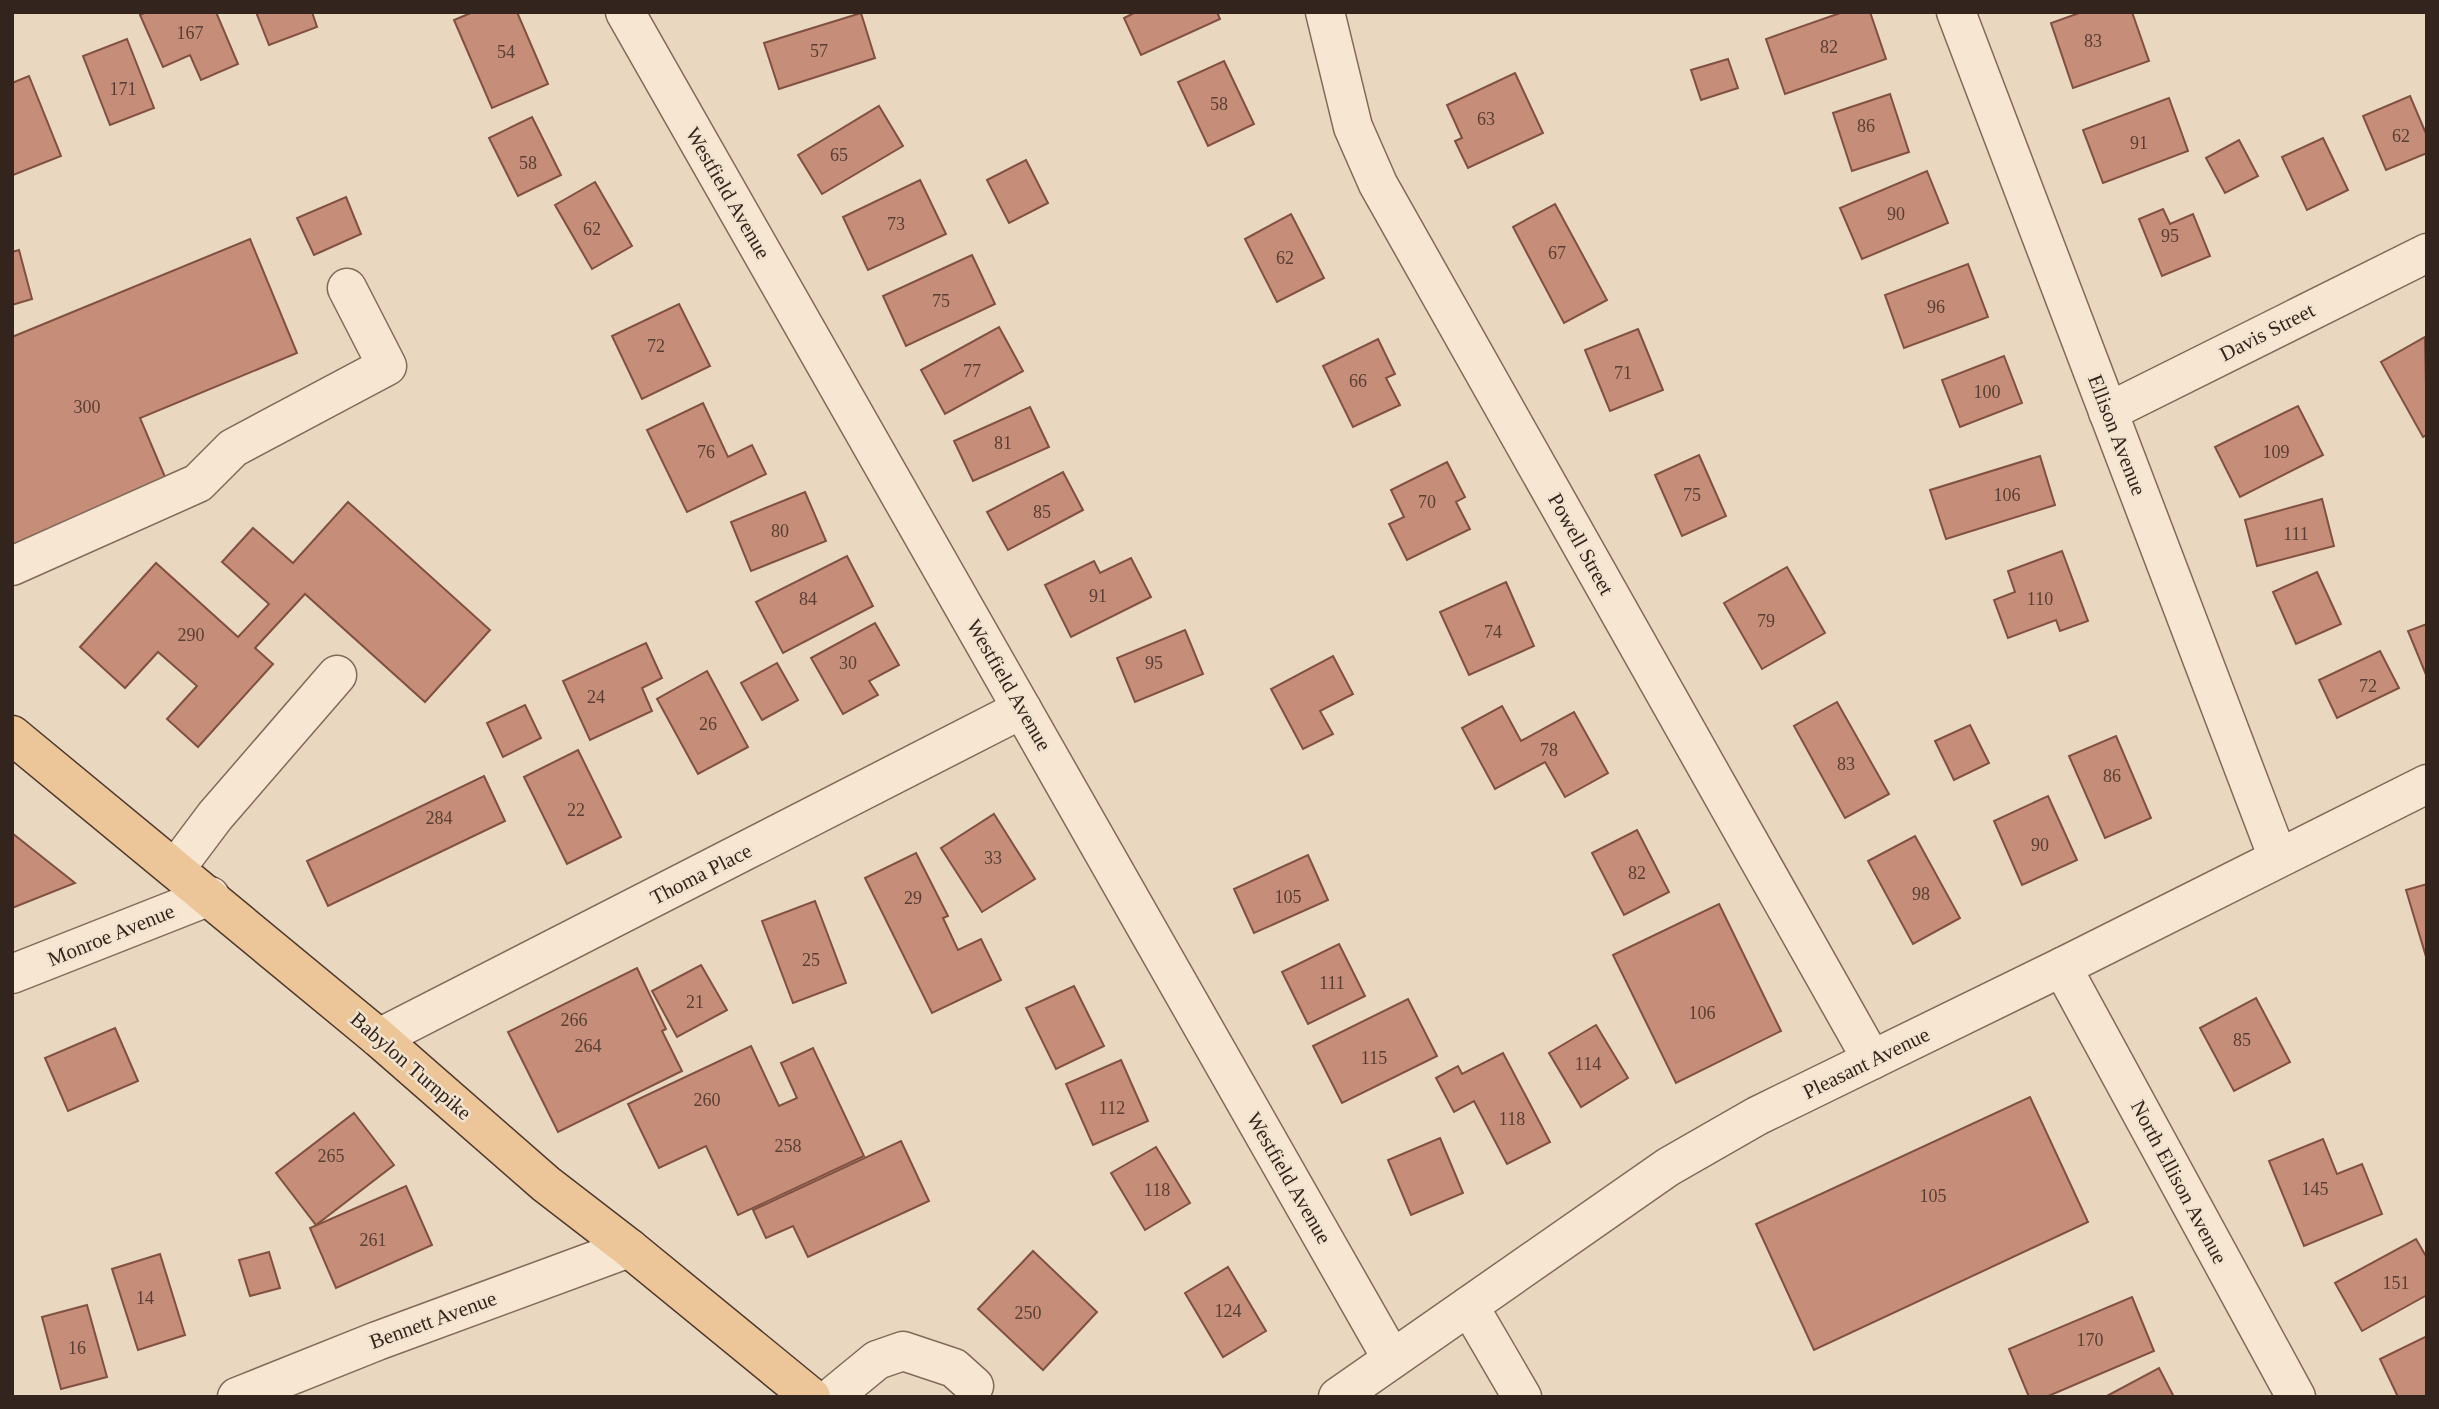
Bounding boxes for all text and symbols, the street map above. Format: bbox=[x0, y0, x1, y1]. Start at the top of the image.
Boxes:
house number: 167 bbox=[177, 23, 204, 43]
house number: 83 bbox=[2084, 31, 2102, 51]
house number: 82 bbox=[1820, 37, 1838, 57]
house number: 57 bbox=[810, 41, 828, 61]
house number: 54 bbox=[497, 42, 515, 62]
house number: 171 bbox=[110, 79, 137, 99]
house number: 58 bbox=[1210, 94, 1228, 114]
house number: 63 bbox=[1477, 109, 1495, 129]
house number: 86 bbox=[1857, 116, 1875, 136]
street label: Westfield Avenue bbox=[681, 123, 775, 263]
house number: 62 bbox=[2392, 126, 2410, 146]
house number: 91 bbox=[2130, 133, 2148, 153]
house number: 65 bbox=[830, 145, 848, 165]
house number: 58 bbox=[519, 153, 537, 173]
house number: 90 bbox=[1887, 204, 1905, 224]
house number: 73 bbox=[887, 214, 905, 234]
house number: 62 bbox=[583, 219, 601, 239]
house number: 95 bbox=[2161, 226, 2179, 246]
house number: 67 bbox=[1548, 243, 1566, 263]
house number: 62 bbox=[1276, 248, 1294, 268]
house number: 75 bbox=[932, 291, 950, 311]
house number: 96 bbox=[1927, 297, 1945, 317]
street label: Davis Street bbox=[2216, 298, 2319, 366]
house number: 72 bbox=[647, 336, 665, 356]
house number: 77 bbox=[963, 361, 981, 381]
house number: 71 bbox=[1614, 363, 1632, 383]
house number: 66 bbox=[1349, 371, 1367, 391]
street label: Ellison Avenue bbox=[2083, 371, 2151, 499]
house number: 100 bbox=[1974, 382, 2001, 402]
house number: 300 bbox=[74, 397, 101, 417]
house number: 81 bbox=[994, 433, 1012, 453]
house number: 76 bbox=[697, 442, 715, 462]
house number: 109 bbox=[2263, 442, 2290, 462]
house number: 75 bbox=[1683, 485, 1701, 505]
house number: 106 bbox=[1994, 485, 2021, 505]
street label: Powell Street bbox=[1543, 489, 1619, 599]
house number: 70 bbox=[1418, 492, 1436, 512]
house number: 85 bbox=[1033, 502, 1051, 522]
house number: 80 bbox=[771, 521, 789, 541]
house number: 111 bbox=[2283, 524, 2309, 544]
house number: 91 bbox=[1089, 586, 1107, 606]
house number: 84 bbox=[799, 589, 817, 609]
house number: 110 bbox=[2027, 589, 2053, 609]
house number: 79 bbox=[1757, 611, 1775, 631]
street label: Westfield Avenue bbox=[962, 615, 1056, 755]
house number: 74 bbox=[1484, 622, 1502, 642]
house number: 290 bbox=[178, 625, 205, 645]
house number: 30 bbox=[839, 653, 857, 673]
house number: 95 bbox=[1145, 653, 1163, 673]
house number: 72 bbox=[2359, 676, 2377, 696]
house number: 24 bbox=[587, 687, 605, 707]
house number: 26 bbox=[699, 714, 717, 734]
house number: 78 bbox=[1540, 740, 1558, 760]
house number: 83 bbox=[1837, 754, 1855, 774]
house number: 86 bbox=[2103, 766, 2121, 786]
house number: 22 bbox=[567, 800, 585, 820]
house number: 284 bbox=[426, 808, 453, 828]
house number: 90 bbox=[2031, 835, 2049, 855]
street label: Thoma Place bbox=[646, 838, 756, 910]
house number: 33 bbox=[984, 848, 1002, 868]
house number: 82 bbox=[1628, 863, 1646, 883]
house number: 98 bbox=[1912, 884, 1930, 904]
house number: 105 bbox=[1275, 887, 1302, 907]
house number: 29 bbox=[904, 888, 922, 908]
street label: Monroe Avenue bbox=[44, 899, 178, 971]
house number: 25 bbox=[802, 950, 820, 970]
house number: 111 bbox=[1319, 973, 1345, 993]
house number: 21 bbox=[686, 992, 704, 1012]
house number: 106 bbox=[1689, 1003, 1716, 1023]
street label: Babylon Turnpike bbox=[346, 1007, 476, 1125]
house number: 266 bbox=[561, 1010, 588, 1030]
street label: Pleasant Avenue bbox=[1799, 1022, 1933, 1104]
house number: 85 bbox=[2233, 1030, 2251, 1050]
house number: 264 bbox=[575, 1036, 602, 1056]
house number: 115 bbox=[1361, 1048, 1387, 1068]
house number: 114 bbox=[1575, 1054, 1601, 1074]
house number: 260 bbox=[694, 1090, 721, 1110]
street label: North Ellison Avenue bbox=[2126, 1096, 2232, 1268]
house number: 112 bbox=[1099, 1098, 1125, 1118]
street label: Westfield Avenue bbox=[1242, 1108, 1336, 1248]
house number: 118 bbox=[1499, 1109, 1525, 1129]
house number: 258 bbox=[775, 1136, 802, 1156]
house number: 265 bbox=[318, 1146, 345, 1166]
house number: 145 bbox=[2302, 1179, 2329, 1199]
house number: 118 bbox=[1144, 1180, 1170, 1200]
house number: 105 bbox=[1920, 1186, 1947, 1206]
house number: 261 bbox=[360, 1230, 387, 1250]
house number: 151 bbox=[2383, 1273, 2410, 1293]
street label: Bennett Avenue bbox=[366, 1286, 500, 1354]
house number: 14 bbox=[136, 1288, 154, 1308]
house number: 124 bbox=[1215, 1301, 1242, 1321]
house number: 250 bbox=[1015, 1303, 1042, 1323]
house number: 170 bbox=[2077, 1330, 2104, 1350]
house number: 16 bbox=[68, 1338, 86, 1358]

